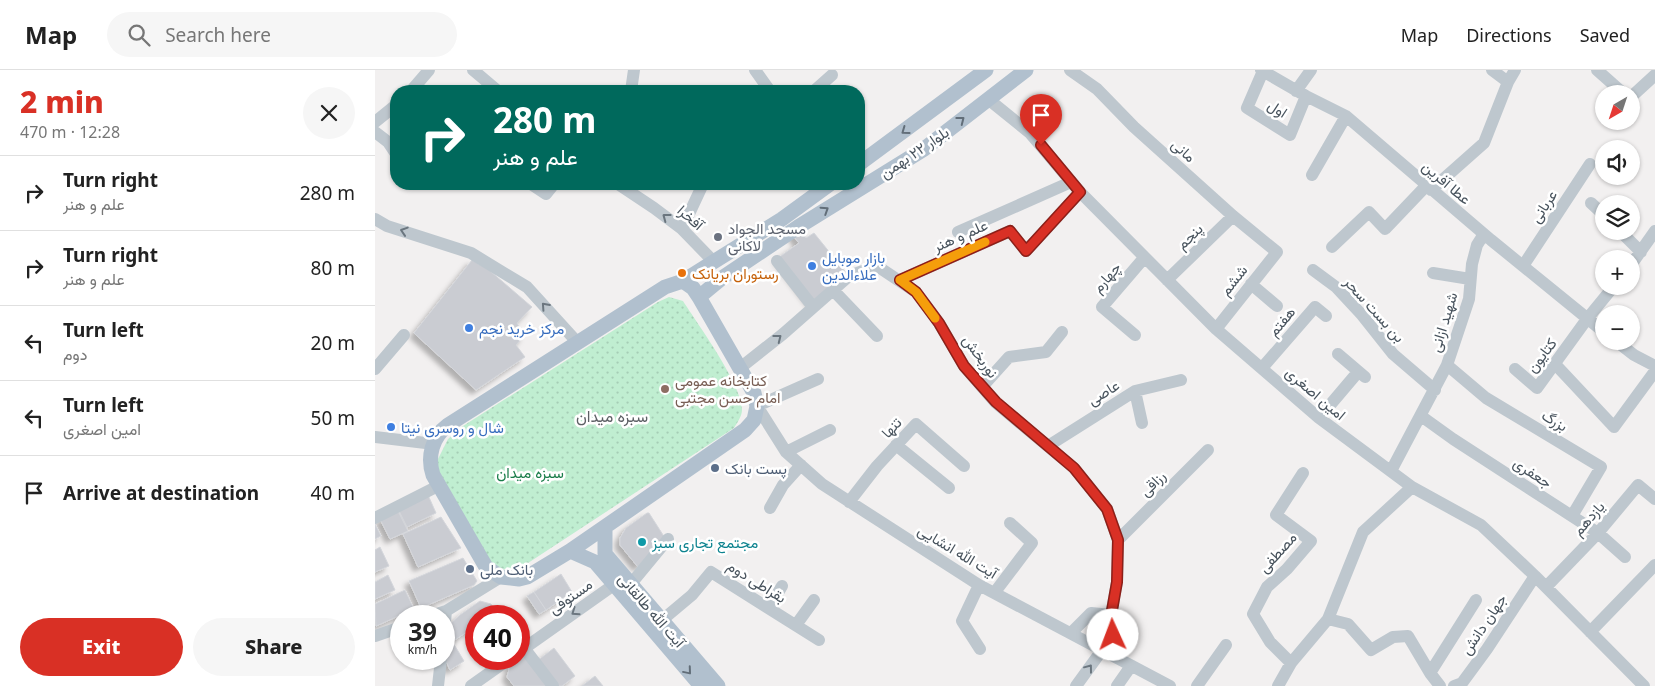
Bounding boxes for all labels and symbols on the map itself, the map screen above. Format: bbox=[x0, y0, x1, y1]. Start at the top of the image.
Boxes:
north arrow bbox=[1595, 85, 1640, 130]
pin bbox=[1020, 94, 1062, 145]
street label: اول bbox=[1264, 94, 1292, 122]
one-way arrow bbox=[955, 117, 965, 126]
street label: بلوار ۲۲ بهمن bbox=[876, 122, 953, 183]
one-way arrow bbox=[901, 125, 910, 134]
street label: مانی bbox=[1167, 134, 1200, 167]
street label: عطا آفرین bbox=[1418, 156, 1476, 209]
street label: عربانی bbox=[1525, 185, 1562, 227]
street label: آفخرا bbox=[674, 200, 710, 235]
one-way arrow bbox=[820, 206, 829, 216]
one-way arrow bbox=[662, 214, 672, 223]
street label: علم و هنر bbox=[929, 214, 991, 257]
place label: مسجد الجواد لاکانی bbox=[728, 218, 806, 256]
street label: پنجم bbox=[1171, 219, 1207, 254]
one-way arrow bbox=[400, 227, 408, 237]
marker: مسجد الجواد لاکانی bbox=[712, 231, 724, 243]
place label: بازار موبایل علاءالدین bbox=[822, 247, 885, 285]
street label: چهارم bbox=[1087, 257, 1126, 297]
marker: بازار موبایل علاءالدین bbox=[806, 260, 818, 272]
street label: ششم bbox=[1215, 260, 1252, 300]
place label: رستوران بریانک bbox=[692, 263, 779, 283]
marker: رستوران بریانک bbox=[676, 267, 688, 279]
street label: بن بست سحر bbox=[1339, 271, 1410, 347]
street label: شهید ازانی bbox=[1424, 289, 1463, 355]
street label: هفتم bbox=[1263, 302, 1300, 341]
one-way arrow bbox=[541, 303, 550, 312]
place label: مرکز خرید نجم bbox=[479, 318, 564, 339]
marker: مرکز خرید نجم bbox=[463, 322, 475, 334]
street label: نوربخش bbox=[958, 330, 1003, 382]
street label: کتایون bbox=[1521, 333, 1561, 376]
one-way arrow bbox=[772, 335, 782, 344]
street label: امین اصغری bbox=[1281, 362, 1350, 425]
place label: کتابخانه عمومی امام حسن مجتبی bbox=[675, 370, 781, 408]
street label: عاصی bbox=[1083, 374, 1123, 410]
marker: کتابخانه عمومی امام حسن مجتبی bbox=[659, 383, 671, 395]
district label: سبزه میدان bbox=[576, 405, 648, 427]
street label: بزرگ bbox=[1538, 405, 1572, 435]
street label: تنها bbox=[876, 412, 906, 442]
place label: شال و روسری نیتا bbox=[401, 417, 504, 438]
marker: شال و روسری نیتا bbox=[385, 421, 397, 433]
street label: جعفری bbox=[1509, 452, 1556, 493]
place label: پست بانک bbox=[725, 458, 787, 479]
park label: سبزه میدان bbox=[496, 462, 564, 482]
marker: پست بانک bbox=[709, 462, 721, 474]
street label: رزاقی bbox=[1135, 466, 1170, 501]
street label: یازدهم bbox=[1567, 496, 1609, 540]
street label: آیت الله انشایی bbox=[914, 519, 1003, 584]
street label: مصطفی bbox=[1253, 527, 1301, 577]
place label: مجتمع تجاری سبز bbox=[651, 532, 758, 554]
marker: مجتمع تجاری سبز bbox=[636, 536, 648, 548]
street label: بقراطی دوم bbox=[723, 555, 790, 608]
place label: بانک ملی bbox=[480, 559, 533, 580]
marker: بانک ملی bbox=[464, 563, 476, 575]
street label: آیت الله طالقانی bbox=[613, 569, 691, 653]
street label: مستوفی bbox=[544, 574, 597, 619]
street label: جهان دانش bbox=[1455, 590, 1511, 659]
speed limit sign: 40 bbox=[465, 605, 530, 670]
one-way arrow bbox=[571, 606, 581, 615]
position arrow bbox=[1086, 608, 1138, 660]
one-way arrow bbox=[682, 665, 691, 674]
one-way arrow bbox=[1083, 665, 1092, 674]

